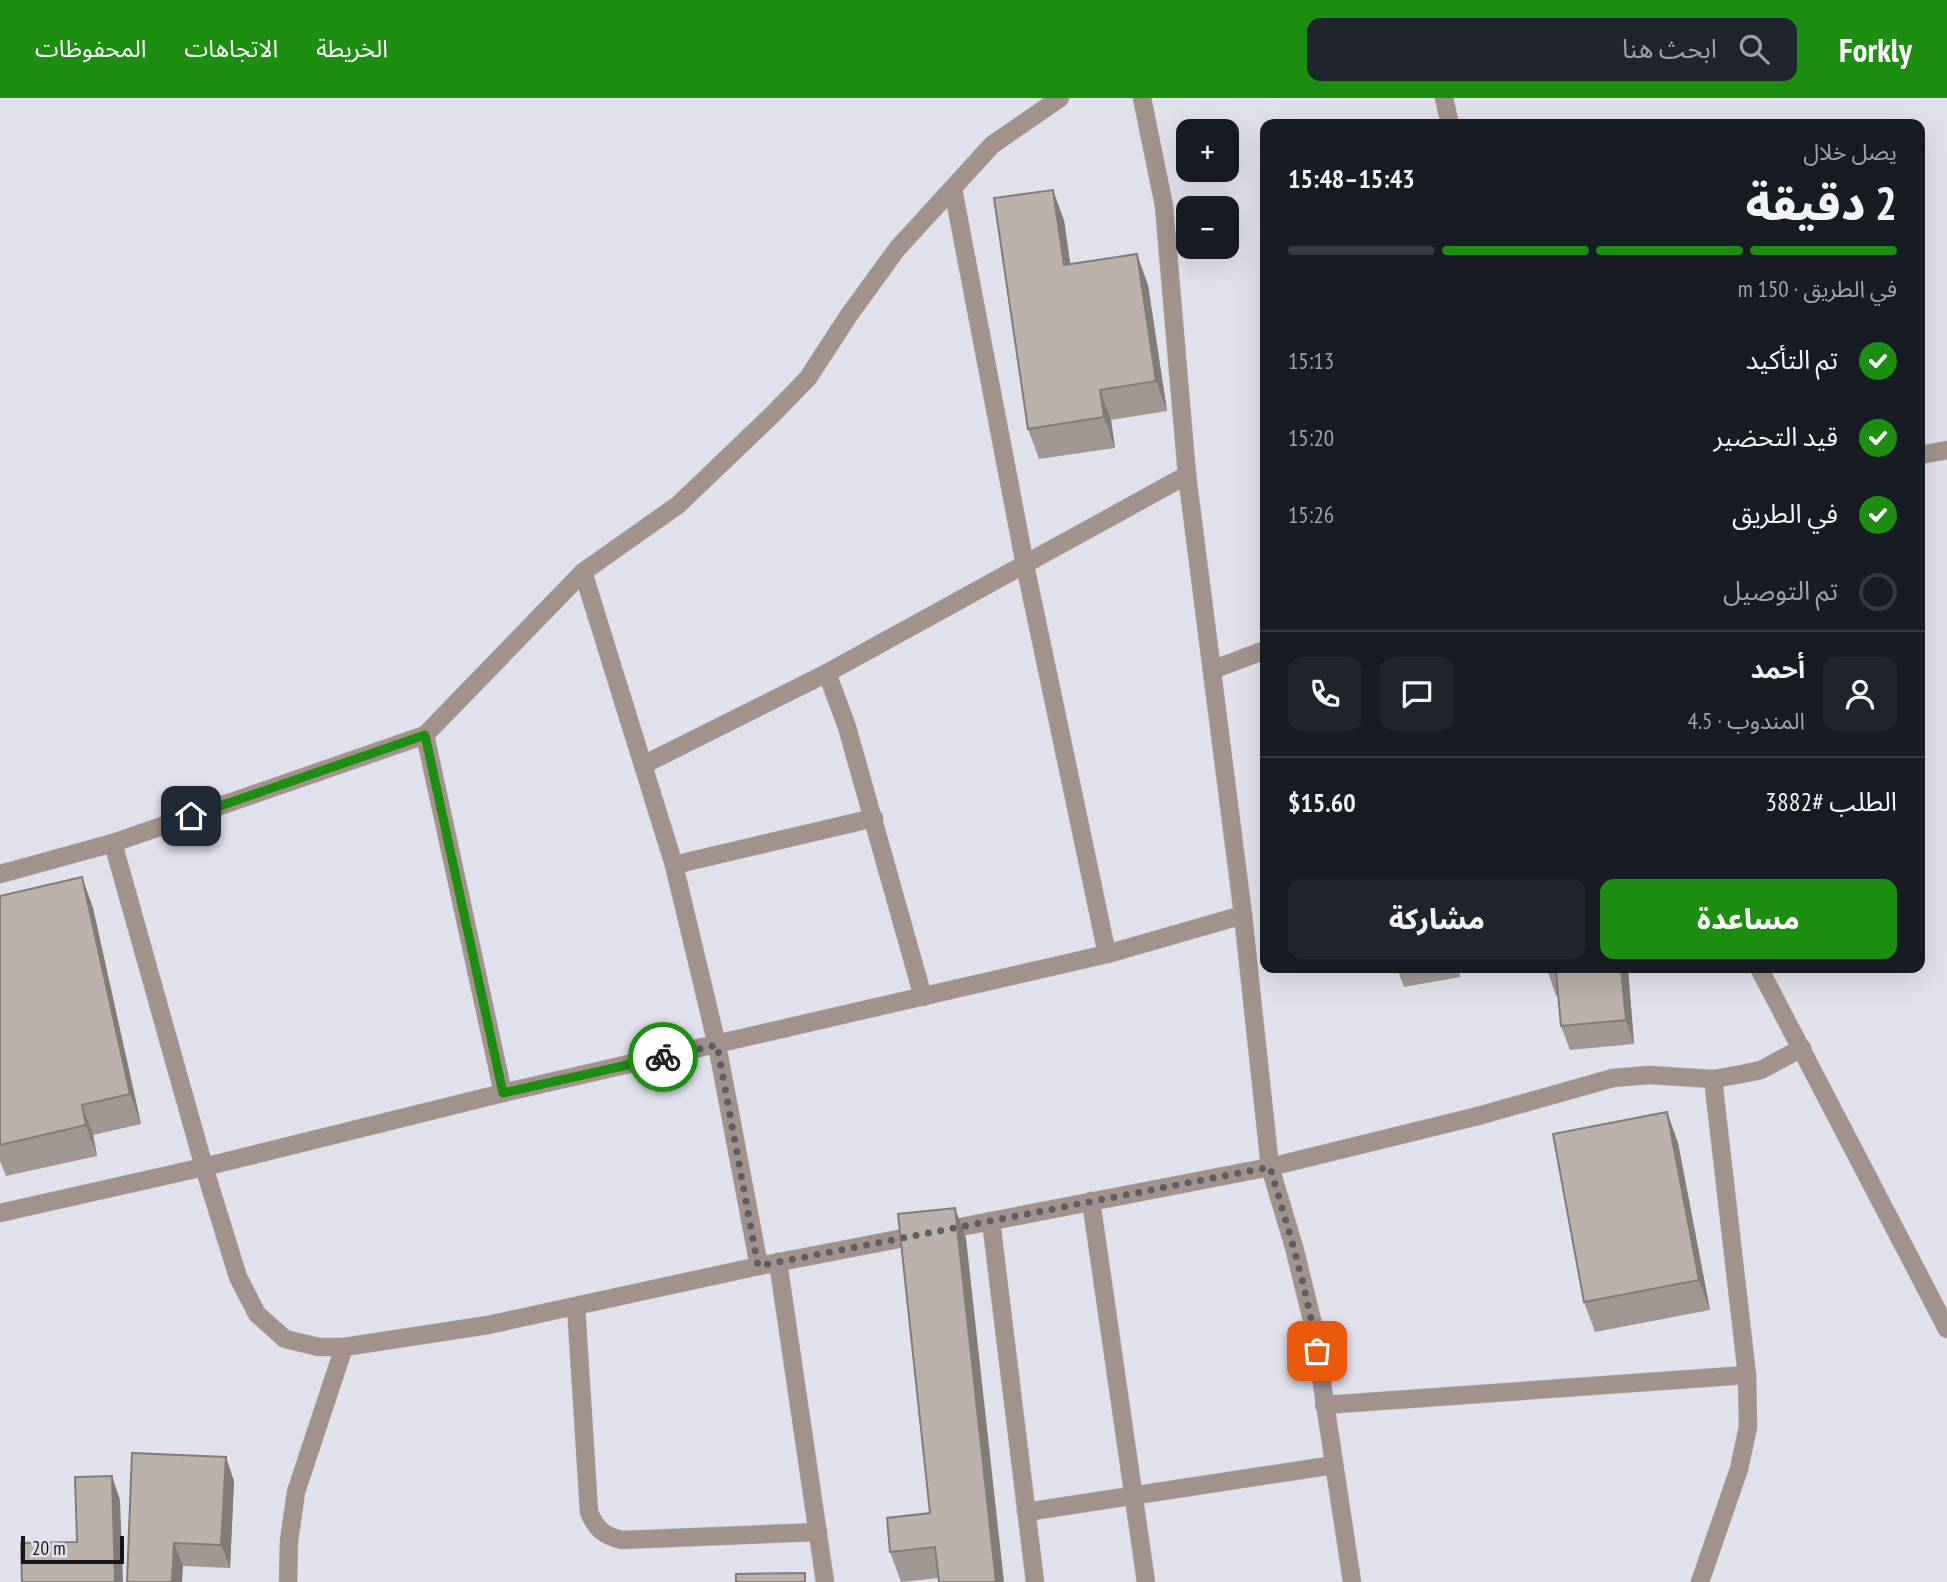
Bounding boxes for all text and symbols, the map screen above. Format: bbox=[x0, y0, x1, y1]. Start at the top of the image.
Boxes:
search box bbox=[1307, 18, 1797, 81]
text: Forkly bbox=[1839, 28, 1912, 71]
icon: search bbox=[1735, 30, 1773, 68]
text: ابحث هنا bbox=[1622, 32, 1717, 65]
text: المحفوظات bbox=[35, 33, 146, 64]
text: الاتجاهات bbox=[184, 33, 278, 64]
text: الخريطة bbox=[316, 33, 388, 64]
map controls bbox=[1176, 119, 1239, 259]
button: + bbox=[1176, 119, 1239, 182]
text: يصل خلال bbox=[1803, 137, 1897, 166]
text: 15:43–15:48 bbox=[1288, 162, 1415, 195]
text: 2 دقيقة bbox=[1745, 173, 1897, 233]
button: − bbox=[1176, 196, 1239, 259]
text: في الطريق · 150 m bbox=[1738, 274, 1897, 303]
icon: check bbox=[1859, 342, 1897, 380]
text: تم التأكيد bbox=[1746, 343, 1838, 376]
text: 15:13 bbox=[1288, 346, 1334, 375]
icon: check bbox=[1859, 419, 1897, 457]
text: قيد التحضير bbox=[1713, 420, 1838, 453]
text: 15:20 bbox=[1288, 423, 1334, 452]
icon: check bbox=[1859, 496, 1897, 534]
text: في الطريق bbox=[1732, 497, 1838, 530]
text: 15:26 bbox=[1288, 500, 1334, 529]
text: تم التوصيل bbox=[1723, 574, 1838, 607]
text: أحمد bbox=[1751, 652, 1805, 685]
button: phone bbox=[1288, 657, 1362, 731]
button: chat bbox=[1380, 657, 1454, 731]
button: person bbox=[1823, 657, 1897, 731]
text: المندوب · 4.5 bbox=[1688, 706, 1805, 735]
text: الطلب #3882 bbox=[1765, 785, 1897, 818]
pin bbox=[161, 786, 221, 846]
text: $15.60 bbox=[1288, 786, 1356, 819]
icon: home bbox=[172, 797, 210, 835]
button: مشاركة bbox=[1288, 879, 1586, 959]
button: مساعدة bbox=[1600, 879, 1897, 959]
courier bbox=[628, 1022, 698, 1092]
icon: bike bbox=[644, 1038, 682, 1076]
pin bbox=[1287, 1321, 1347, 1381]
icon: bag bbox=[1298, 1332, 1336, 1370]
scale bar bbox=[21, 1533, 124, 1565]
text: 20 m bbox=[32, 1536, 66, 1560]

